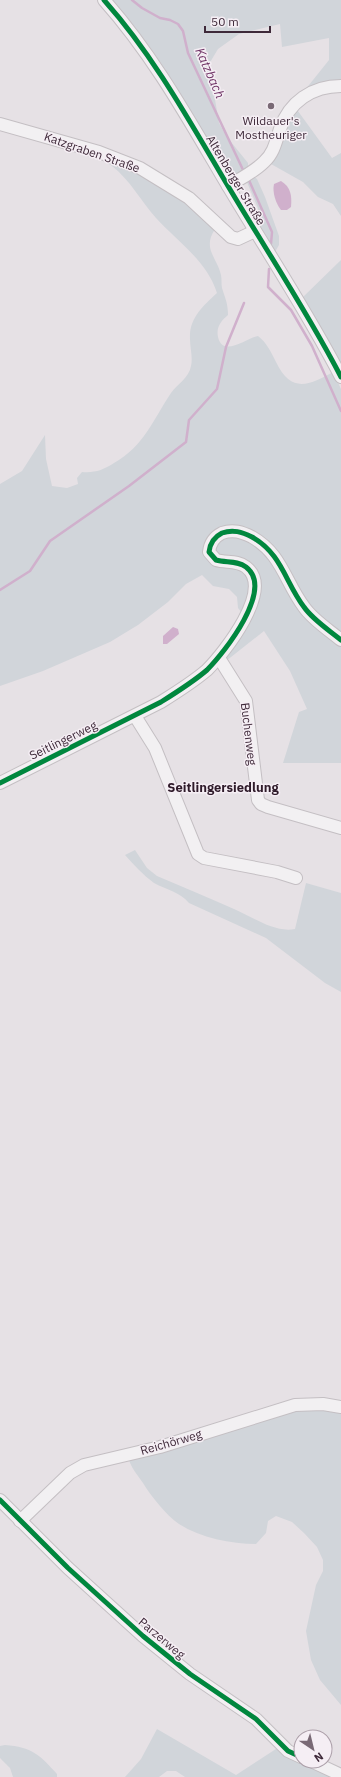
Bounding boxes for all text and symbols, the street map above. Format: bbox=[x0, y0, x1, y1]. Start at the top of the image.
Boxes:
scale bar bbox=[205, 8, 270, 34]
text: 50 m bbox=[211, 14, 239, 29]
water label: Katzbach bbox=[191, 45, 229, 101]
marker: Wildauer's Mostheuriger bbox=[266, 101, 276, 111]
place label: Wildauer's Mostheuriger bbox=[235, 113, 307, 142]
street label: Katzgraben Straße bbox=[42, 129, 142, 176]
street label: Altenberger Straße bbox=[203, 132, 269, 228]
street label: Buchenweg bbox=[238, 702, 260, 767]
street label: Seitlingerweg bbox=[27, 717, 100, 763]
district label: Seitlingersiedlung bbox=[167, 779, 279, 796]
street label: Reichörweg bbox=[139, 1426, 204, 1458]
street label: Parzerweg bbox=[136, 1614, 189, 1662]
north arrow bbox=[293, 1729, 333, 1769]
text: N bbox=[311, 1749, 326, 1765]

